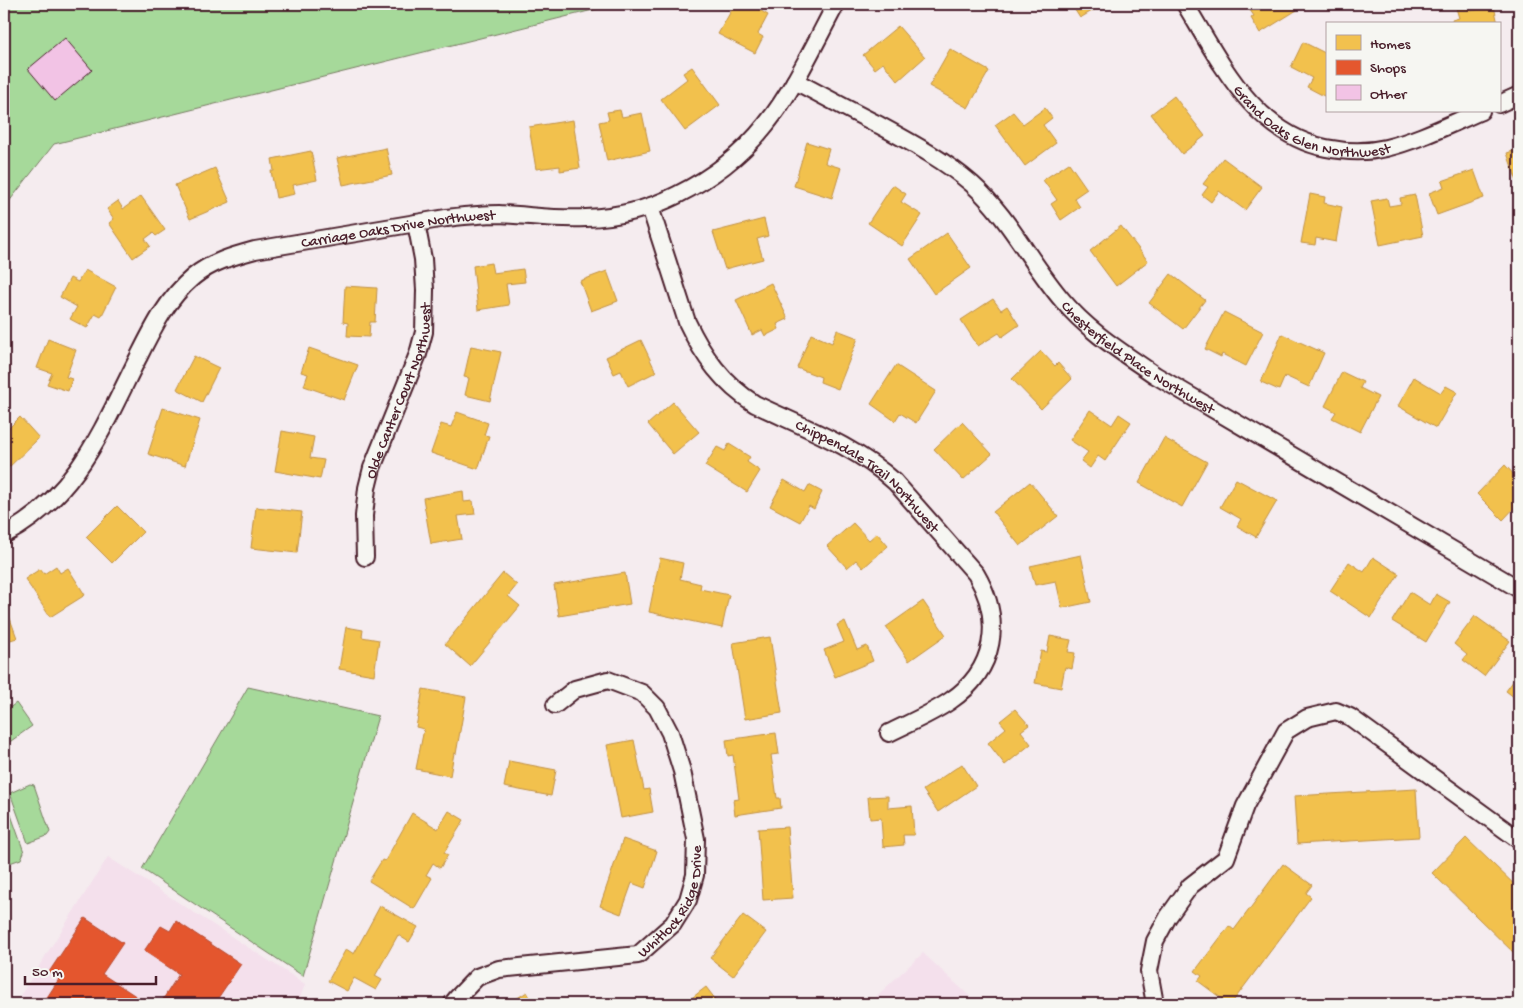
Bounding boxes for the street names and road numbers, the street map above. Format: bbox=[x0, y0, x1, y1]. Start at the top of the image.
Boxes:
street label: Grand Oaks Glen Northwest bbox=[1228, 82, 1394, 162]
street label: Carriage Oaks Drive Northwest bbox=[300, 207, 497, 253]
street label: Chesterfield Place Northwest bbox=[1056, 298, 1219, 420]
street label: Olde Canter Court Northwest bbox=[363, 301, 436, 481]
street label: Chippendale Trail Northwest bbox=[792, 417, 943, 538]
street label: Whitlock Ridge Drive bbox=[634, 845, 707, 962]

